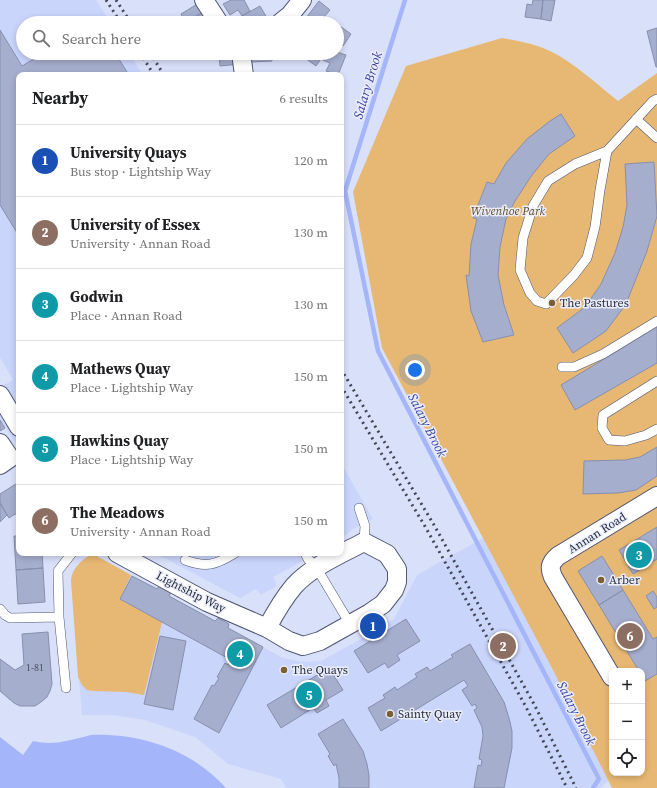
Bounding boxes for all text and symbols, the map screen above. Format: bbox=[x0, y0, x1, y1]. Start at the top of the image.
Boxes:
search box bbox=[16, 16, 344, 60]
icon: search bbox=[30, 27, 52, 49]
text: Search here bbox=[62, 28, 141, 49]
water label: Salary Brook bbox=[349, 49, 386, 121]
text: Nearby bbox=[32, 86, 88, 110]
text: 6 results bbox=[280, 90, 328, 107]
text: University Quays bbox=[70, 142, 187, 163]
text: 1 bbox=[41, 152, 49, 169]
text: 120 m bbox=[294, 152, 328, 169]
text: Bus stop · Lightship Way bbox=[70, 163, 211, 180]
park label: Wivenhoe Park bbox=[471, 203, 546, 219]
text: University of Essex bbox=[70, 214, 200, 235]
text: 2 bbox=[41, 224, 49, 241]
text: 130 m bbox=[294, 224, 328, 241]
text: University · Annan Road bbox=[70, 235, 211, 252]
text: Godwin bbox=[70, 286, 123, 307]
place label: The Pastures bbox=[560, 295, 629, 311]
text: 3 bbox=[41, 296, 49, 313]
text: 130 m bbox=[294, 296, 328, 313]
marker: The Pastures bbox=[547, 298, 557, 308]
text: Place · Annan Road bbox=[70, 307, 182, 324]
text: Mathews Quay bbox=[70, 358, 170, 379]
your location bbox=[405, 360, 425, 380]
text: 4 bbox=[41, 368, 49, 385]
text: 150 m bbox=[294, 368, 328, 385]
text: Place · Lightship Way bbox=[70, 379, 193, 396]
water label: Salary Brook bbox=[404, 390, 451, 461]
text: Hawkins Quay bbox=[70, 430, 169, 451]
text: 5 bbox=[41, 440, 49, 457]
text: 150 m bbox=[294, 440, 328, 457]
text: Place · Lightship Way bbox=[70, 451, 193, 468]
text: The Meadows bbox=[70, 502, 164, 523]
street label: Annan Road bbox=[565, 509, 629, 557]
text: 6 bbox=[41, 512, 49, 529]
text: 150 m bbox=[294, 512, 328, 529]
text: University · Annan Road bbox=[70, 523, 211, 540]
pin: 3 bbox=[626, 540, 652, 570]
street label: Lightship Way bbox=[154, 568, 229, 617]
place label: Arber bbox=[609, 572, 640, 588]
marker: Arber bbox=[596, 575, 606, 585]
pin: 1 bbox=[360, 611, 386, 641]
pin: 6 bbox=[617, 621, 643, 651]
pin: 2 bbox=[490, 631, 516, 661]
pin: 4 bbox=[227, 639, 253, 669]
house number: 1-81 bbox=[26, 661, 44, 674]
place label: The Quays bbox=[292, 662, 348, 678]
marker: The Quays bbox=[279, 665, 289, 675]
map controls bbox=[609, 668, 645, 776]
button: + bbox=[609, 668, 645, 704]
water label: Salary Brook bbox=[553, 678, 600, 749]
pin: 5 bbox=[296, 680, 322, 710]
button: − bbox=[609, 704, 645, 740]
place label: Sainty Quay bbox=[398, 706, 462, 722]
marker: Sainty Quay bbox=[385, 709, 395, 719]
button: locate bbox=[609, 740, 645, 776]

